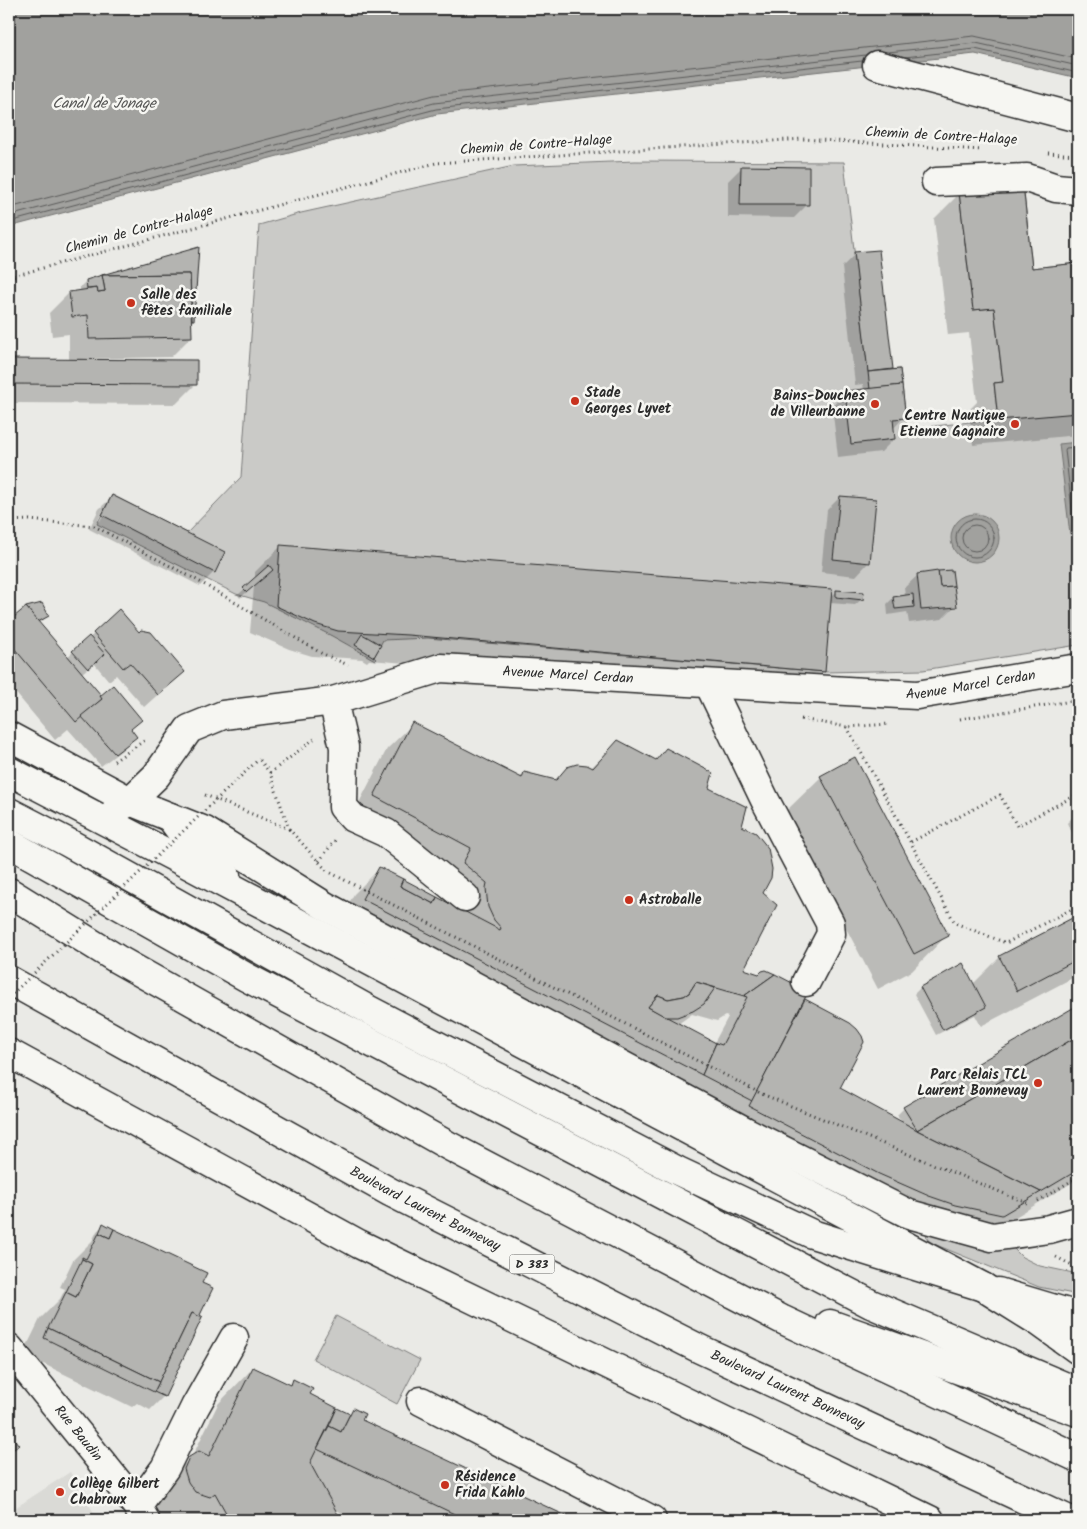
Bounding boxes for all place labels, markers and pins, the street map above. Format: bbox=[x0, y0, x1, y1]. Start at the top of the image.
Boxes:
place label: Salle des fêtes familiale bbox=[141, 284, 232, 322]
marker: Salle des fêtes familiale bbox=[125, 297, 137, 309]
place label: Stade Georges Lyvet bbox=[585, 382, 672, 420]
place label: Bains-Douches de Villeurbanne bbox=[771, 385, 865, 423]
marker: Stade Georges Lyvet bbox=[569, 395, 581, 407]
marker: Bains-Douches de Villeurbanne bbox=[869, 398, 881, 410]
place label: Centre Nautique Etienne Gagnaire bbox=[900, 405, 1005, 443]
marker: Centre Nautique Etienne Gagnaire bbox=[1009, 418, 1021, 430]
place label: Astroballe bbox=[639, 889, 702, 911]
marker: Astroballe bbox=[623, 894, 635, 906]
place label: Parc Relais TCL Laurent Bonnevay bbox=[917, 1064, 1029, 1102]
marker: Parc Relais TCL Laurent Bonnevay bbox=[1032, 1077, 1044, 1089]
place label: Résidence Frida Kahlo bbox=[455, 1466, 526, 1504]
place label: Collège Gilbert Chabroux bbox=[70, 1473, 160, 1511]
marker: Résidence Frida Kahlo bbox=[439, 1479, 451, 1491]
marker: Collège Gilbert Chabroux bbox=[54, 1486, 66, 1498]

